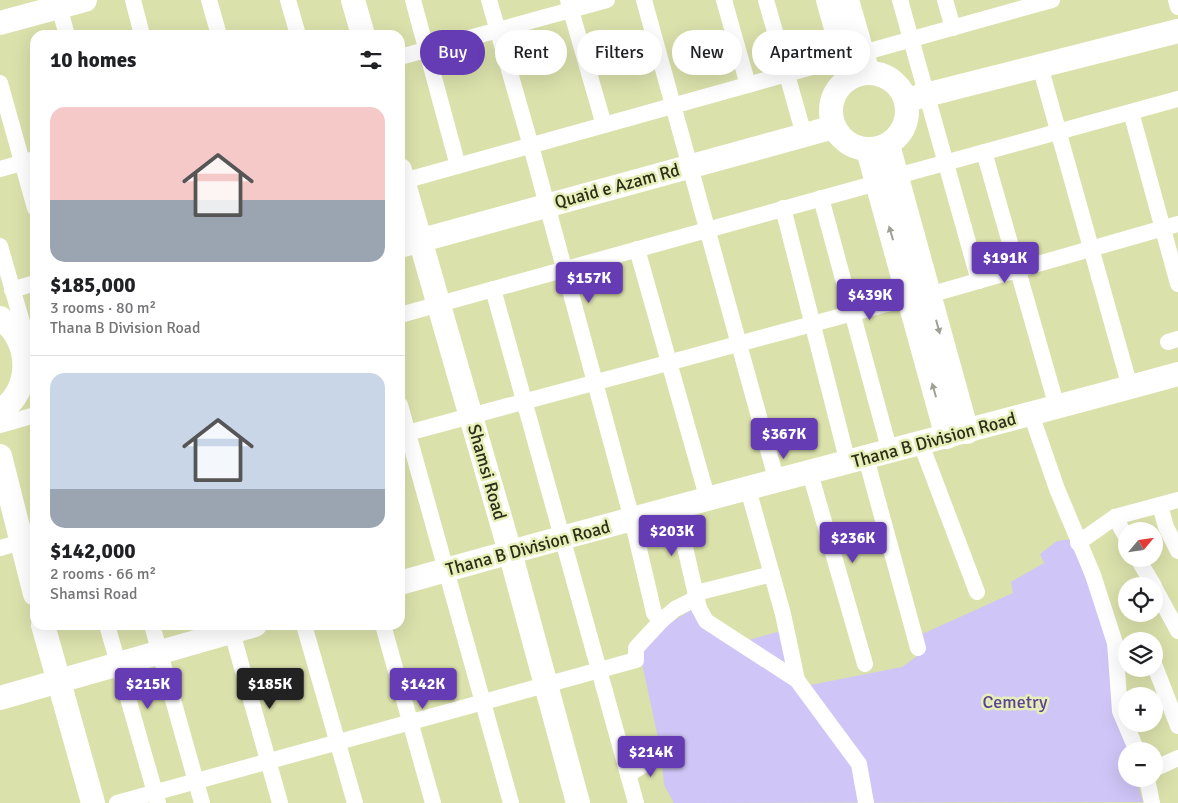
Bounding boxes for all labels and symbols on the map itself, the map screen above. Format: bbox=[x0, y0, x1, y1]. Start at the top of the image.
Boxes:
street label: Quaid e Azam Rd bbox=[552, 159, 682, 213]
one-way arrow bbox=[886, 226, 894, 241]
pin: $191K bbox=[970, 242, 1040, 284]
pin: $157K bbox=[554, 262, 624, 304]
pin: $439K bbox=[835, 278, 905, 321]
one-way arrow bbox=[934, 320, 942, 335]
one-way arrow bbox=[930, 382, 938, 397]
street label: Thana B Division Road bbox=[849, 407, 1019, 473]
pin: $367K bbox=[749, 418, 819, 460]
street label: Shamsi Road bbox=[463, 422, 511, 522]
pin: $203K bbox=[637, 514, 707, 557]
street label: Thana B Division Road bbox=[443, 515, 613, 581]
pin: $236K bbox=[818, 522, 888, 564]
north arrow bbox=[1118, 522, 1162, 568]
pin: $215K bbox=[113, 668, 183, 710]
pin: $185K bbox=[235, 668, 305, 710]
pin: $142K bbox=[388, 668, 458, 710]
park label: Cemetry bbox=[983, 691, 1048, 713]
pin: $214K bbox=[616, 736, 686, 778]

